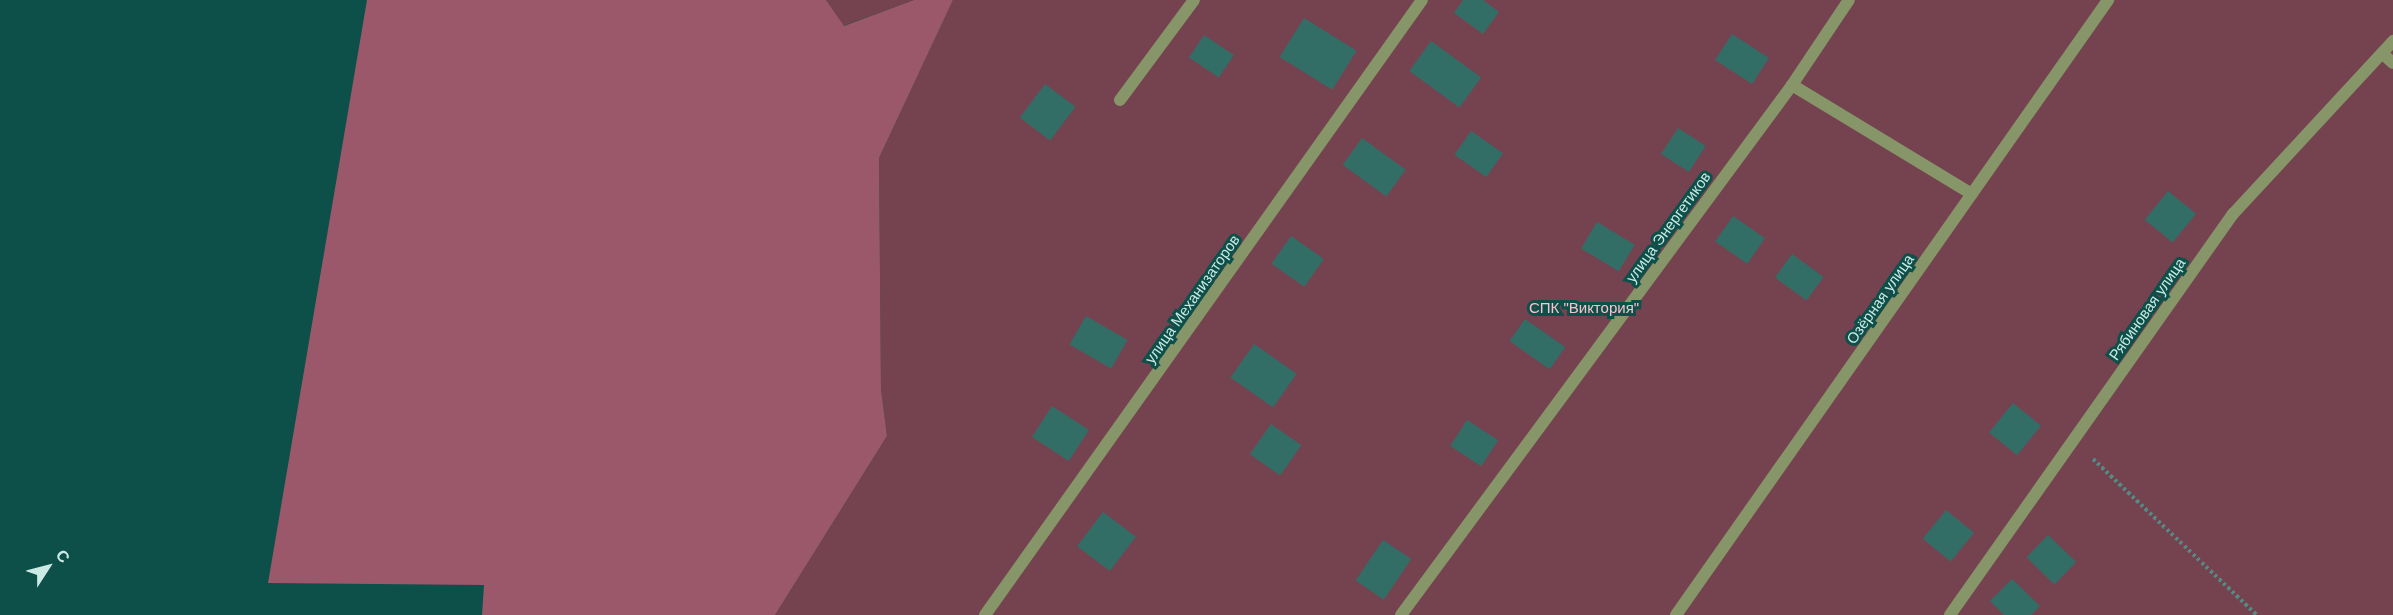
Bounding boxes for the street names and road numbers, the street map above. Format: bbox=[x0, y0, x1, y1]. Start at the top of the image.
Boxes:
street label: улица Энергетиков bbox=[1622, 168, 1714, 286]
street label: улица Механизаторов bbox=[1141, 231, 1243, 367]
street label: Озёрная улица bbox=[1842, 251, 1918, 347]
street label: Рябиновая улица bbox=[2105, 254, 2189, 364]

